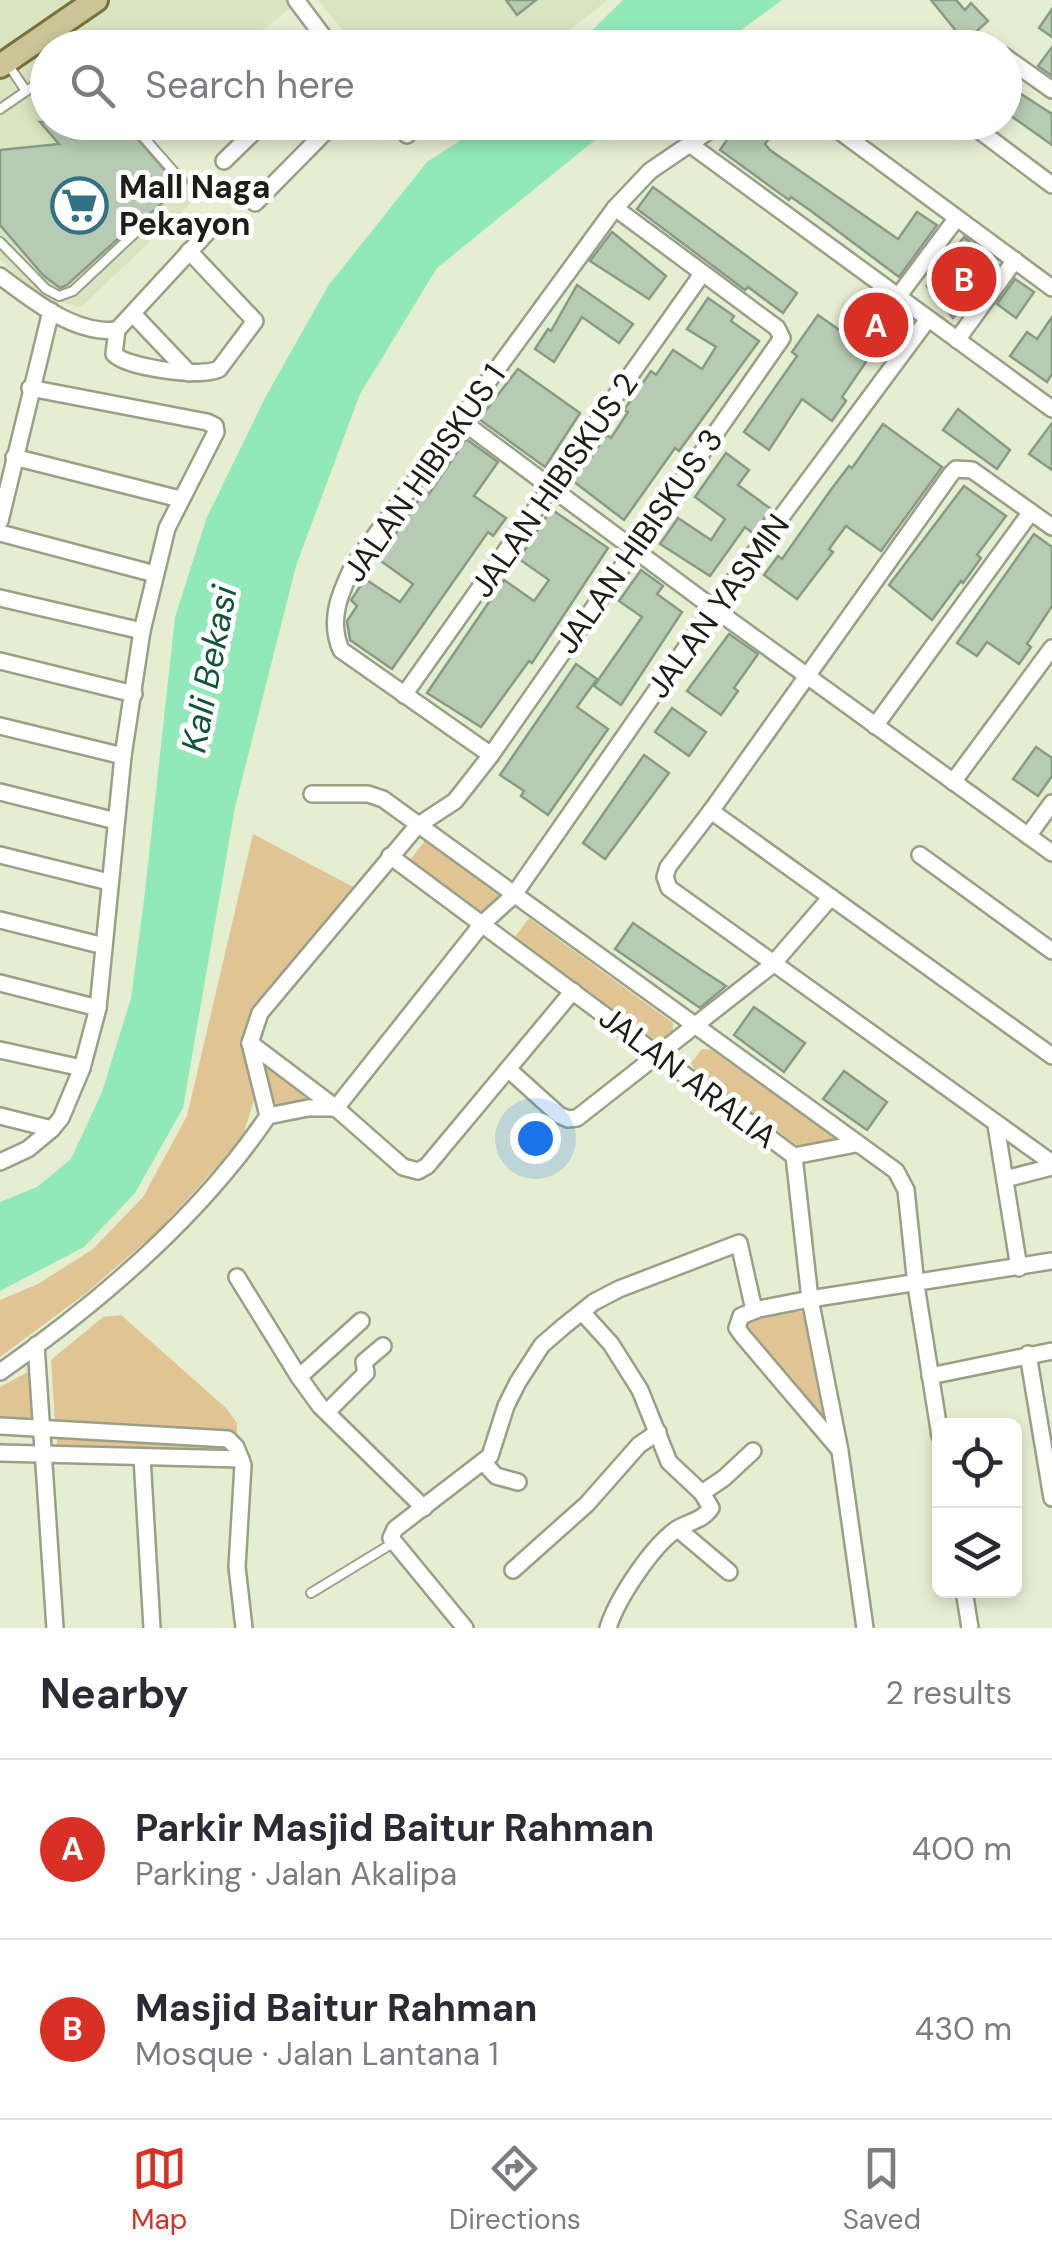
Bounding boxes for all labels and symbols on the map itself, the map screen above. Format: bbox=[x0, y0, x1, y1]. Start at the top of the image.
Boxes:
place label: Mall Naga Pekayon bbox=[119, 166, 271, 245]
supermarket icon: Mall Naga Pekayon bbox=[50, 175, 110, 235]
pin: B bbox=[932, 242, 996, 316]
pin: A bbox=[844, 288, 908, 362]
street label: JALAN HIBISKUS 1 bbox=[333, 356, 515, 590]
street label: JALAN HIBISKUS 2 bbox=[461, 364, 647, 606]
street label: JALAN HIBISKUS 3 bbox=[546, 420, 732, 662]
street label: JALAN YASMIN bbox=[637, 506, 799, 706]
water label: Kali Bekasi bbox=[170, 581, 248, 756]
street label: JALAN ARALIA bbox=[591, 996, 785, 1158]
your location bbox=[510, 1113, 561, 1164]

